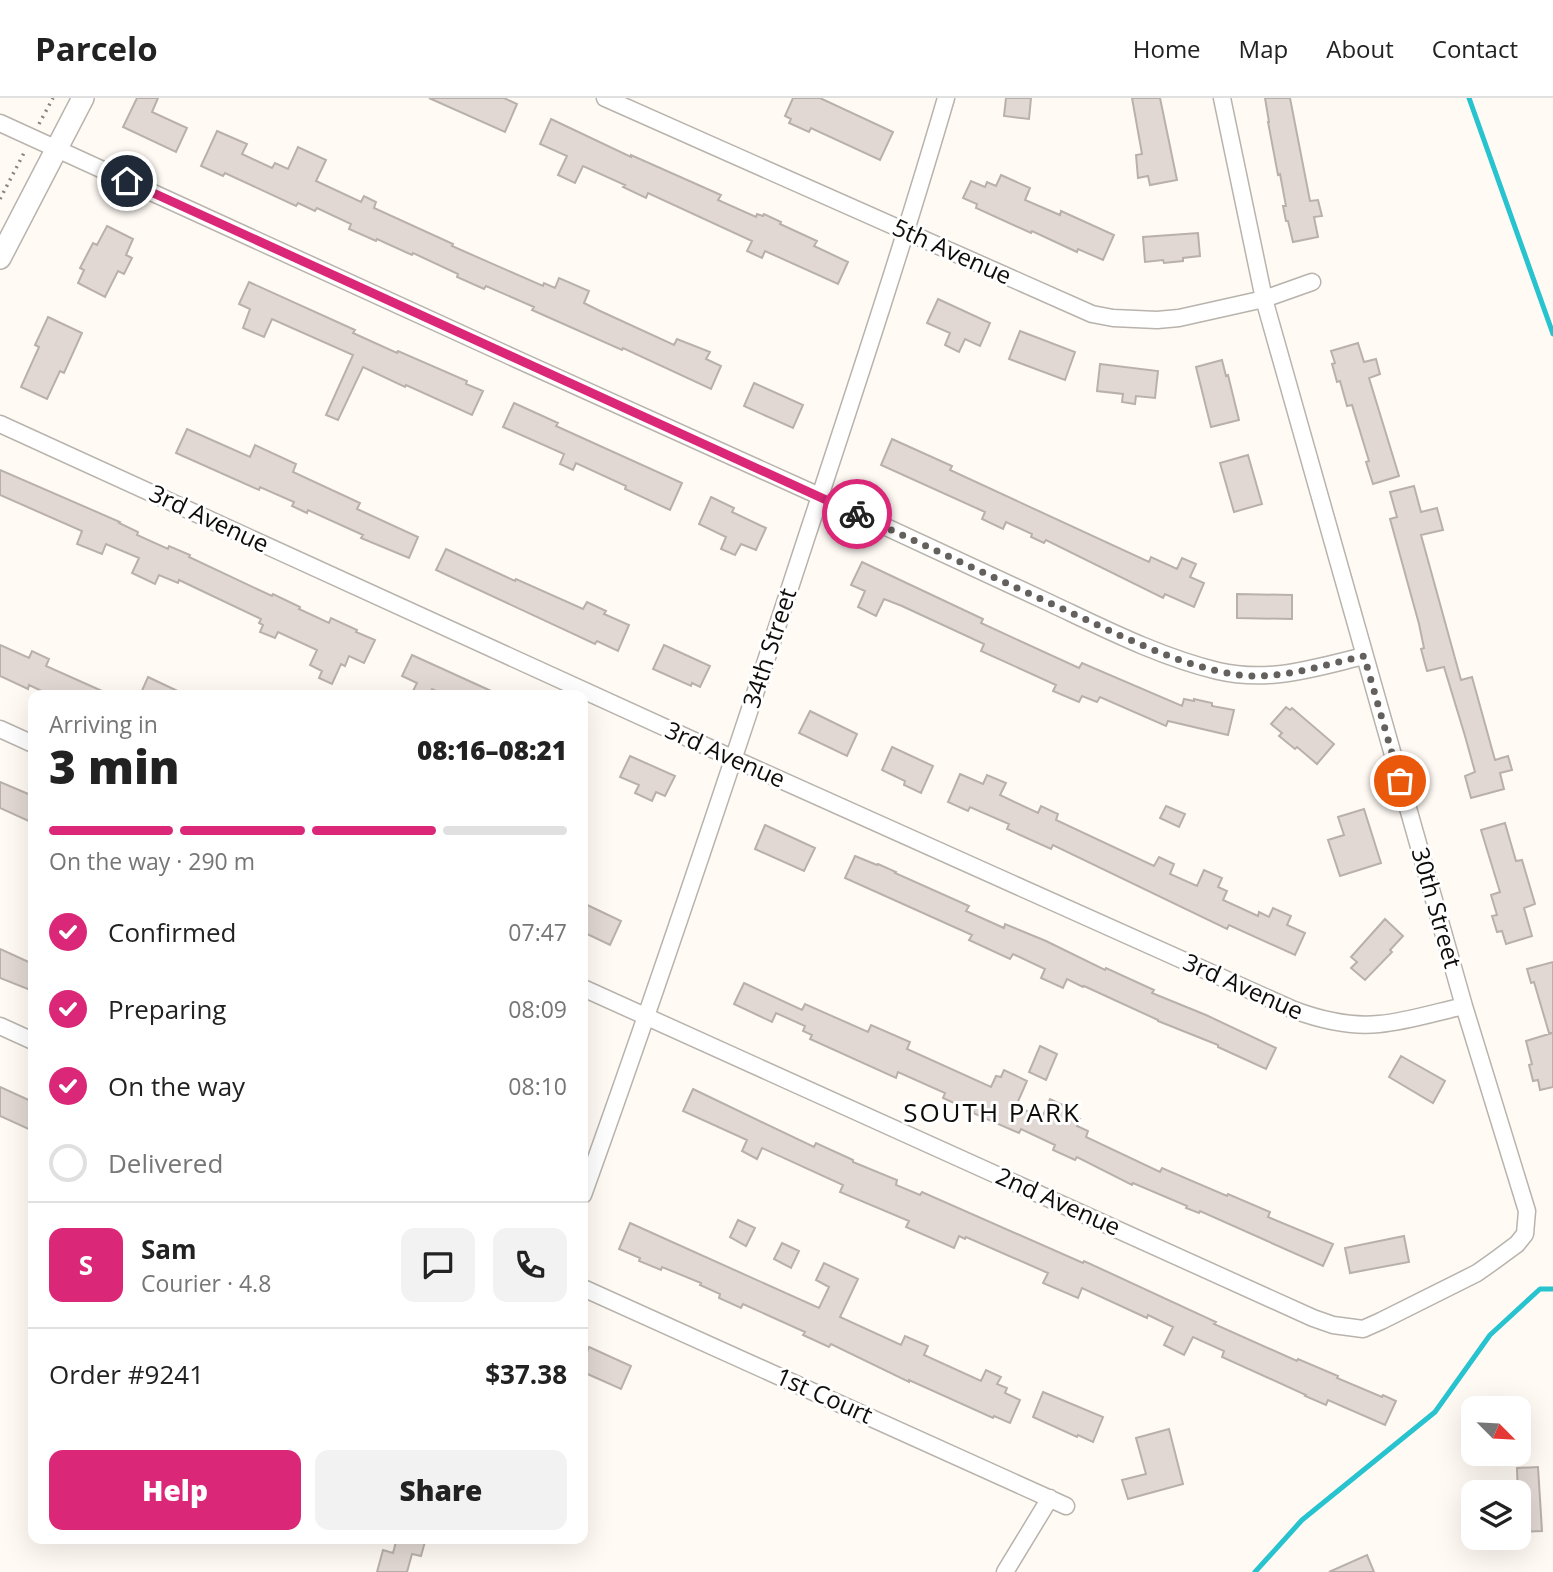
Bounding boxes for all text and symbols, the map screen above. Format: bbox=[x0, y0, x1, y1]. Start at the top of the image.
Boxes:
text: Parcelo bbox=[35, 26, 158, 71]
text: Home bbox=[1133, 32, 1201, 65]
text: Map bbox=[1239, 32, 1288, 65]
text: About bbox=[1326, 32, 1394, 65]
text: Contact bbox=[1432, 32, 1518, 65]
pin bbox=[97, 151, 157, 211]
icon: home bbox=[108, 162, 146, 200]
street label: 5th Avenue bbox=[888, 210, 1017, 291]
street label: 3rd Avenue bbox=[145, 476, 275, 560]
courier bbox=[822, 479, 892, 549]
icon: bike bbox=[838, 495, 876, 533]
street label: 34th Street bbox=[734, 583, 803, 712]
text: Arriving in bbox=[49, 708, 158, 740]
street label: 3rd Avenue bbox=[660, 713, 791, 795]
text: 08:16–08:21 bbox=[417, 732, 567, 768]
text: 3 min bbox=[49, 735, 180, 797]
pin bbox=[1370, 751, 1430, 811]
icon: bag bbox=[1381, 762, 1419, 800]
street label: 30th Street bbox=[1404, 843, 1470, 972]
text: On the way · 290 m bbox=[49, 845, 255, 877]
icon: check bbox=[49, 913, 87, 951]
text: Confirmed bbox=[108, 914, 236, 950]
text: 07:47 bbox=[508, 916, 567, 948]
street label: 3rd Avenue bbox=[1178, 945, 1309, 1027]
icon: check bbox=[49, 990, 87, 1028]
text: Preparing bbox=[108, 991, 226, 1027]
text: 08:09 bbox=[508, 993, 567, 1025]
icon: check bbox=[49, 1067, 87, 1105]
text: On the way bbox=[108, 1068, 245, 1104]
text: 08:10 bbox=[508, 1070, 567, 1102]
district label: SOUTH PARK bbox=[903, 1094, 1081, 1130]
text: Delivered bbox=[108, 1145, 223, 1181]
street label: 2nd Avenue bbox=[991, 1159, 1126, 1243]
button: chat bbox=[401, 1228, 475, 1302]
button: phone bbox=[493, 1228, 567, 1302]
text: Sam bbox=[141, 1231, 197, 1267]
text: S bbox=[79, 1247, 93, 1283]
text: Courier · 4.8 bbox=[141, 1267, 271, 1299]
text: Order #9241 bbox=[49, 1356, 204, 1392]
text: $37.38 bbox=[485, 1356, 567, 1392]
street label: 1st Court bbox=[771, 1359, 878, 1431]
north arrow bbox=[1461, 1396, 1531, 1466]
map controls bbox=[1461, 1396, 1531, 1550]
button: Help bbox=[49, 1450, 301, 1530]
button: Share bbox=[315, 1450, 567, 1530]
button: layers bbox=[1461, 1480, 1531, 1550]

